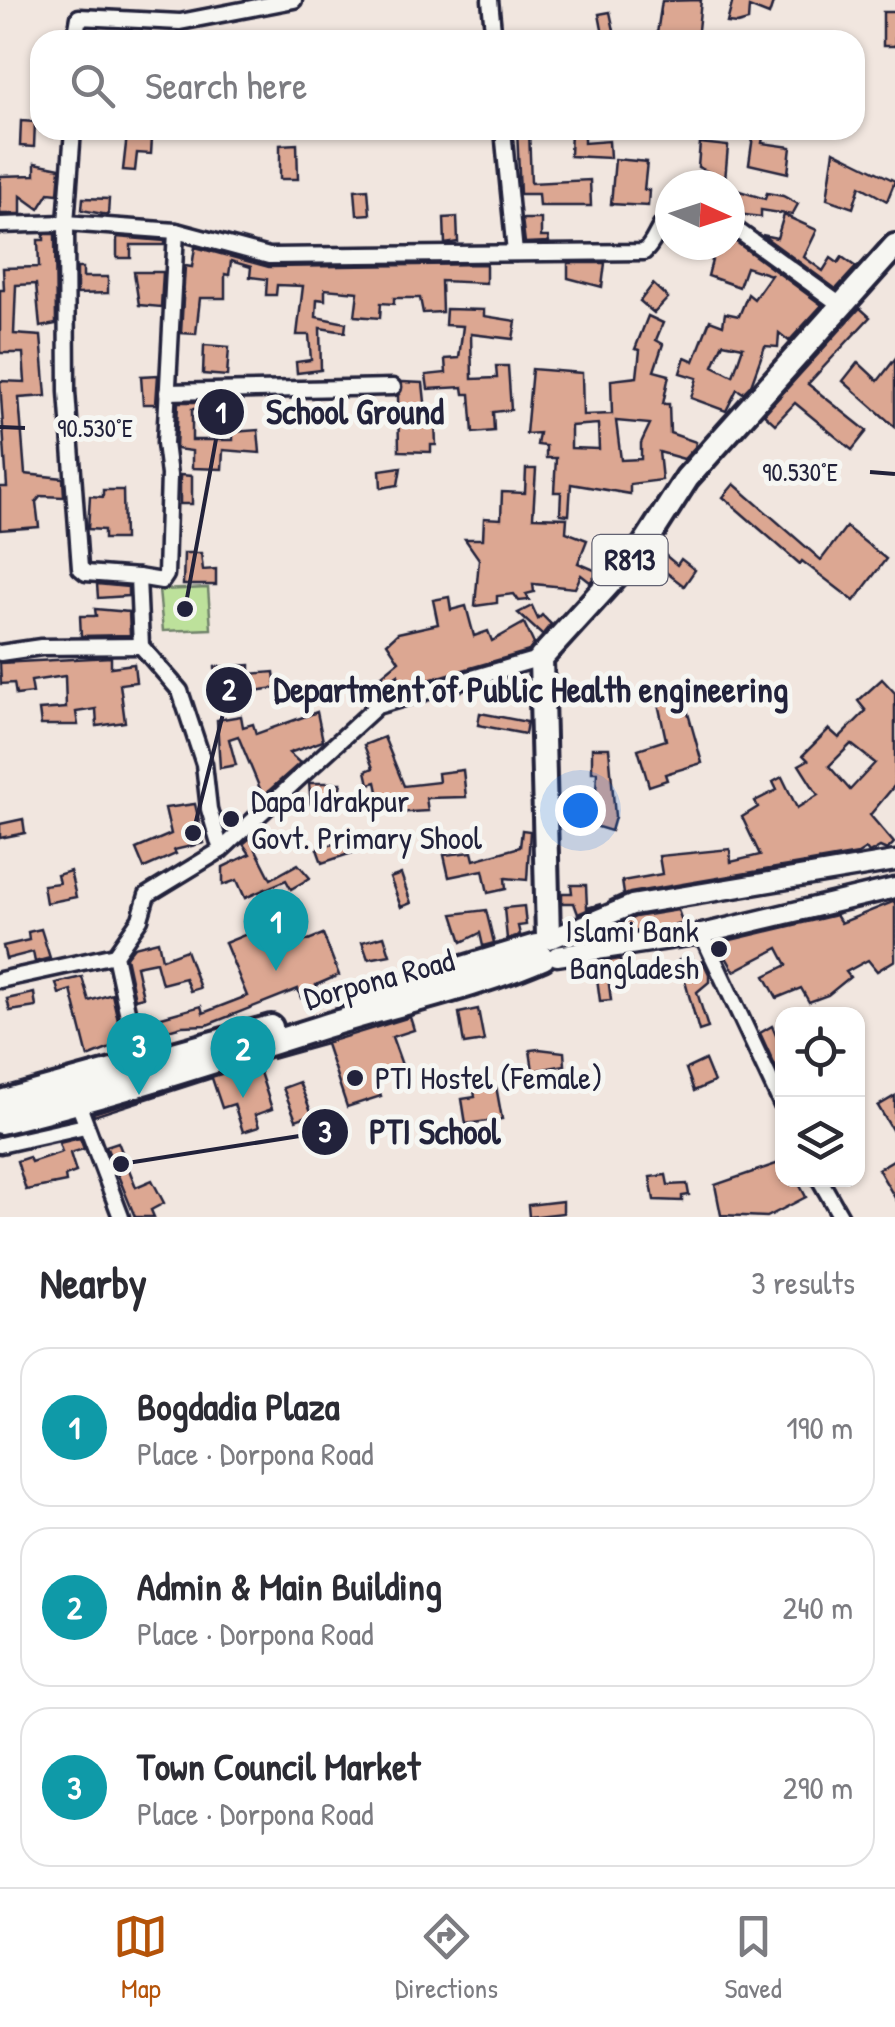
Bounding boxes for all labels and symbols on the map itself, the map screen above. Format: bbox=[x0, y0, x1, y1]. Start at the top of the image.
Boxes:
north arrow bbox=[655, 170, 745, 260]
callout: School Ground bbox=[196, 380, 464, 445]
text: School Ground bbox=[266, 388, 444, 435]
text: 1 bbox=[216, 392, 227, 432]
text: 90.530°E bbox=[57, 411, 133, 445]
text: 90.530°E bbox=[762, 455, 838, 489]
road number: R813 bbox=[592, 535, 668, 585]
callout: Department of Public Health engineering bbox=[204, 657, 809, 722]
text: Department of Public Health engineering bbox=[274, 666, 788, 714]
text: 2 bbox=[222, 669, 237, 709]
place label: Dapa Idrakpur Govt. Primary Shool bbox=[251, 779, 483, 859]
your location bbox=[555, 785, 606, 836]
marker: Dapa Idrakpur Govt. Primary Shool bbox=[220, 808, 242, 830]
pin: 1 bbox=[244, 888, 308, 971]
place label: Islami Bank Bangladesh bbox=[565, 909, 699, 989]
street label: Dorpona Road bbox=[299, 938, 459, 1019]
marker: Islami Bank Bangladesh bbox=[708, 938, 730, 960]
pin: 3 bbox=[106, 1012, 172, 1095]
pin: 2 bbox=[210, 1016, 276, 1098]
place label: PTI Hostel (Female) bbox=[375, 1056, 603, 1099]
marker: PTI Hostel (Female) bbox=[344, 1067, 366, 1089]
callout: PTI School bbox=[300, 1099, 521, 1164]
text: PTI School bbox=[369, 1108, 501, 1155]
text: 3 bbox=[318, 1111, 332, 1151]

